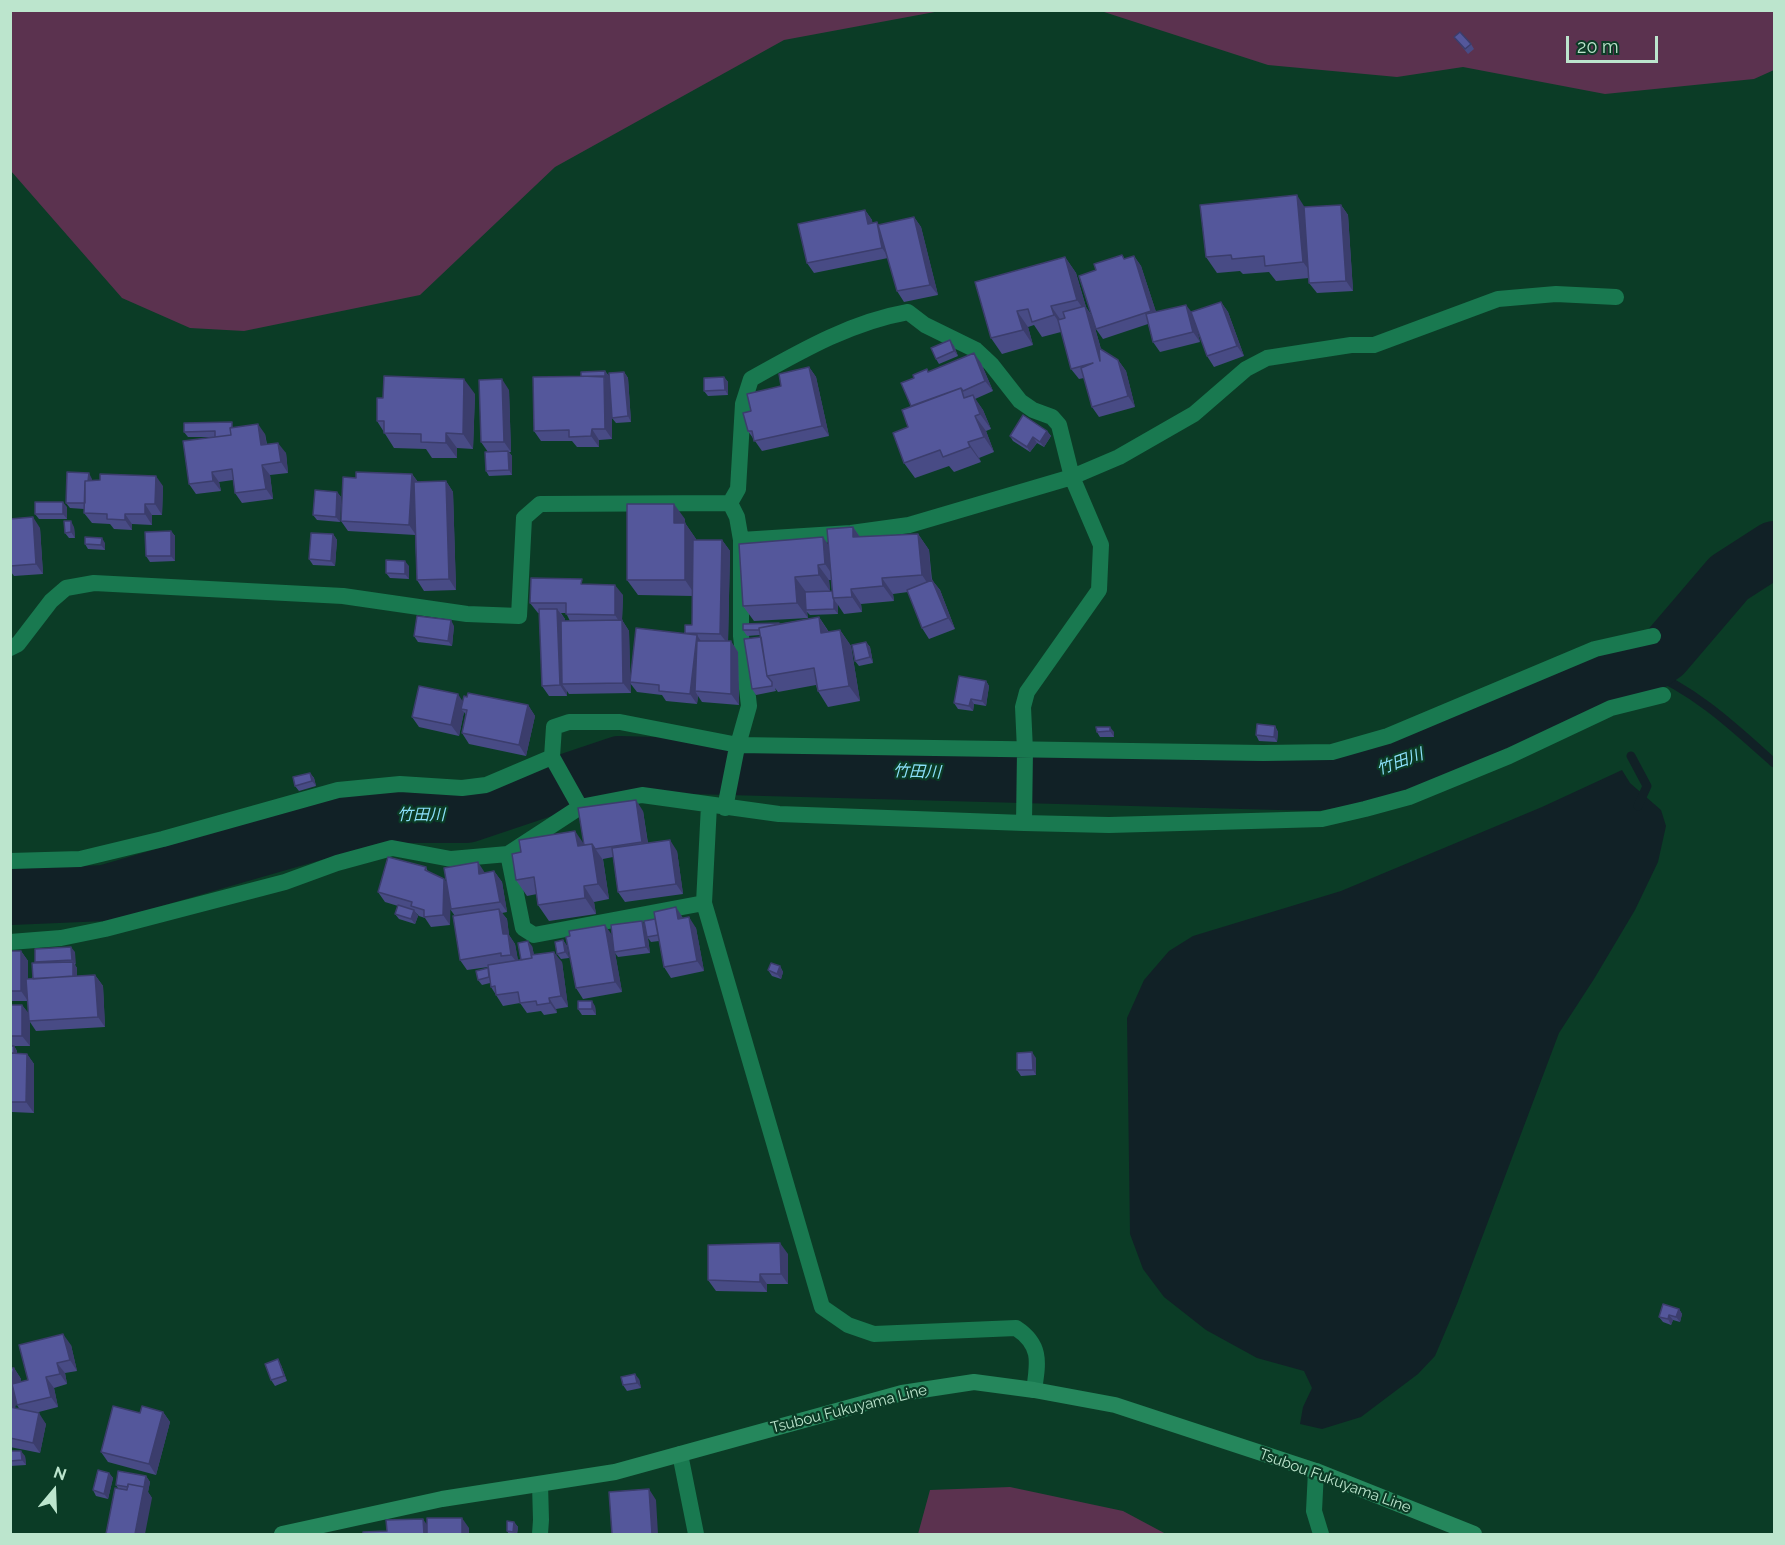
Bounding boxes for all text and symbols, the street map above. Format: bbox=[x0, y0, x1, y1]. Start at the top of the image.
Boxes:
scale bar bbox=[1569, 24, 1660, 62]
text: 20 m bbox=[1577, 36, 1619, 57]
water label: 竹田川 bbox=[1374, 745, 1426, 779]
water label: 竹田川 bbox=[893, 762, 941, 782]
water label: 竹田川 bbox=[397, 805, 445, 825]
street label: Tsubou Fukuyama Line bbox=[769, 1381, 929, 1437]
street label: Tsubou Fukuyama Line bbox=[1257, 1445, 1413, 1517]
north arrow bbox=[24, 1461, 84, 1521]
text: N bbox=[51, 1463, 69, 1484]

